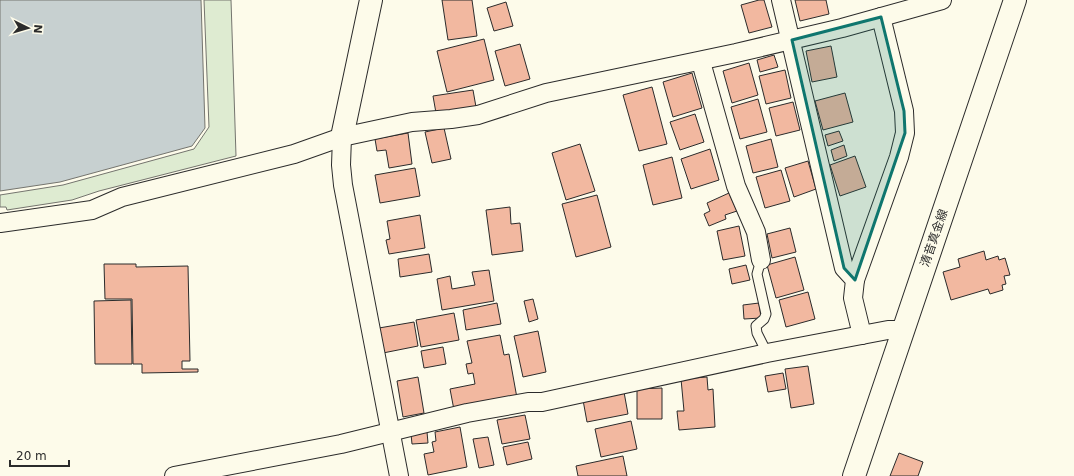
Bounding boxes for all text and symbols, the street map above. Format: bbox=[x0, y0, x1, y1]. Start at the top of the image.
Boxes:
north arrow bbox=[8, 8, 48, 48]
text: N bbox=[31, 24, 44, 34]
street label: 清音真金線 bbox=[918, 207, 950, 269]
scale bar bbox=[10, 442, 69, 468]
text: 20 m bbox=[16, 449, 47, 463]

